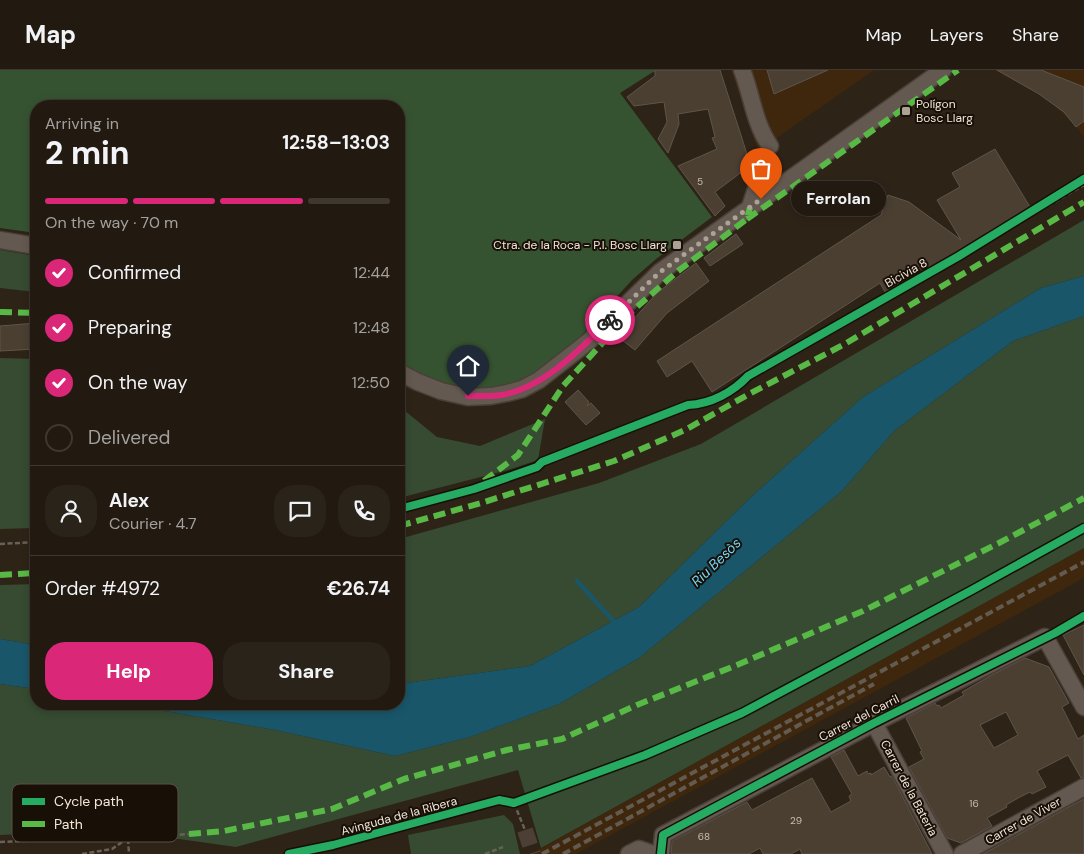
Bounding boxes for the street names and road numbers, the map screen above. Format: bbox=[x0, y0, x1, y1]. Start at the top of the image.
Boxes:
street label: Bicivia 8 bbox=[882, 255, 930, 291]
street label: Carrer del Carril bbox=[816, 691, 902, 745]
street label: Carrer de la Bateria bbox=[877, 737, 941, 839]
street label: Avinguda de la Ribera bbox=[339, 793, 459, 839]
street label: Carrer de Viver bbox=[982, 793, 1064, 848]

